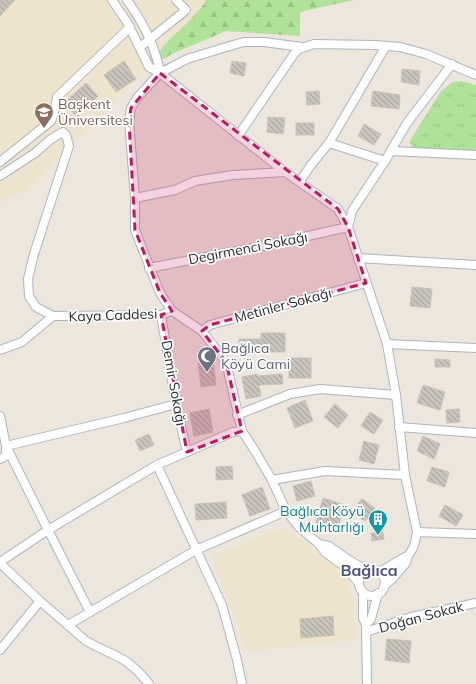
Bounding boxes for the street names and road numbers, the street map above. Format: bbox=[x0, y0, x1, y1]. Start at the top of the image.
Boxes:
street label: Degirmenci Sokağı bbox=[187, 228, 309, 268]
street label: Metinler Sokağı bbox=[232, 283, 334, 327]
street label: Kaya Caddesi bbox=[68, 304, 158, 326]
street label: Demir Sokağı bbox=[158, 339, 190, 427]
street label: Doğan Sokak bbox=[377, 597, 466, 637]

